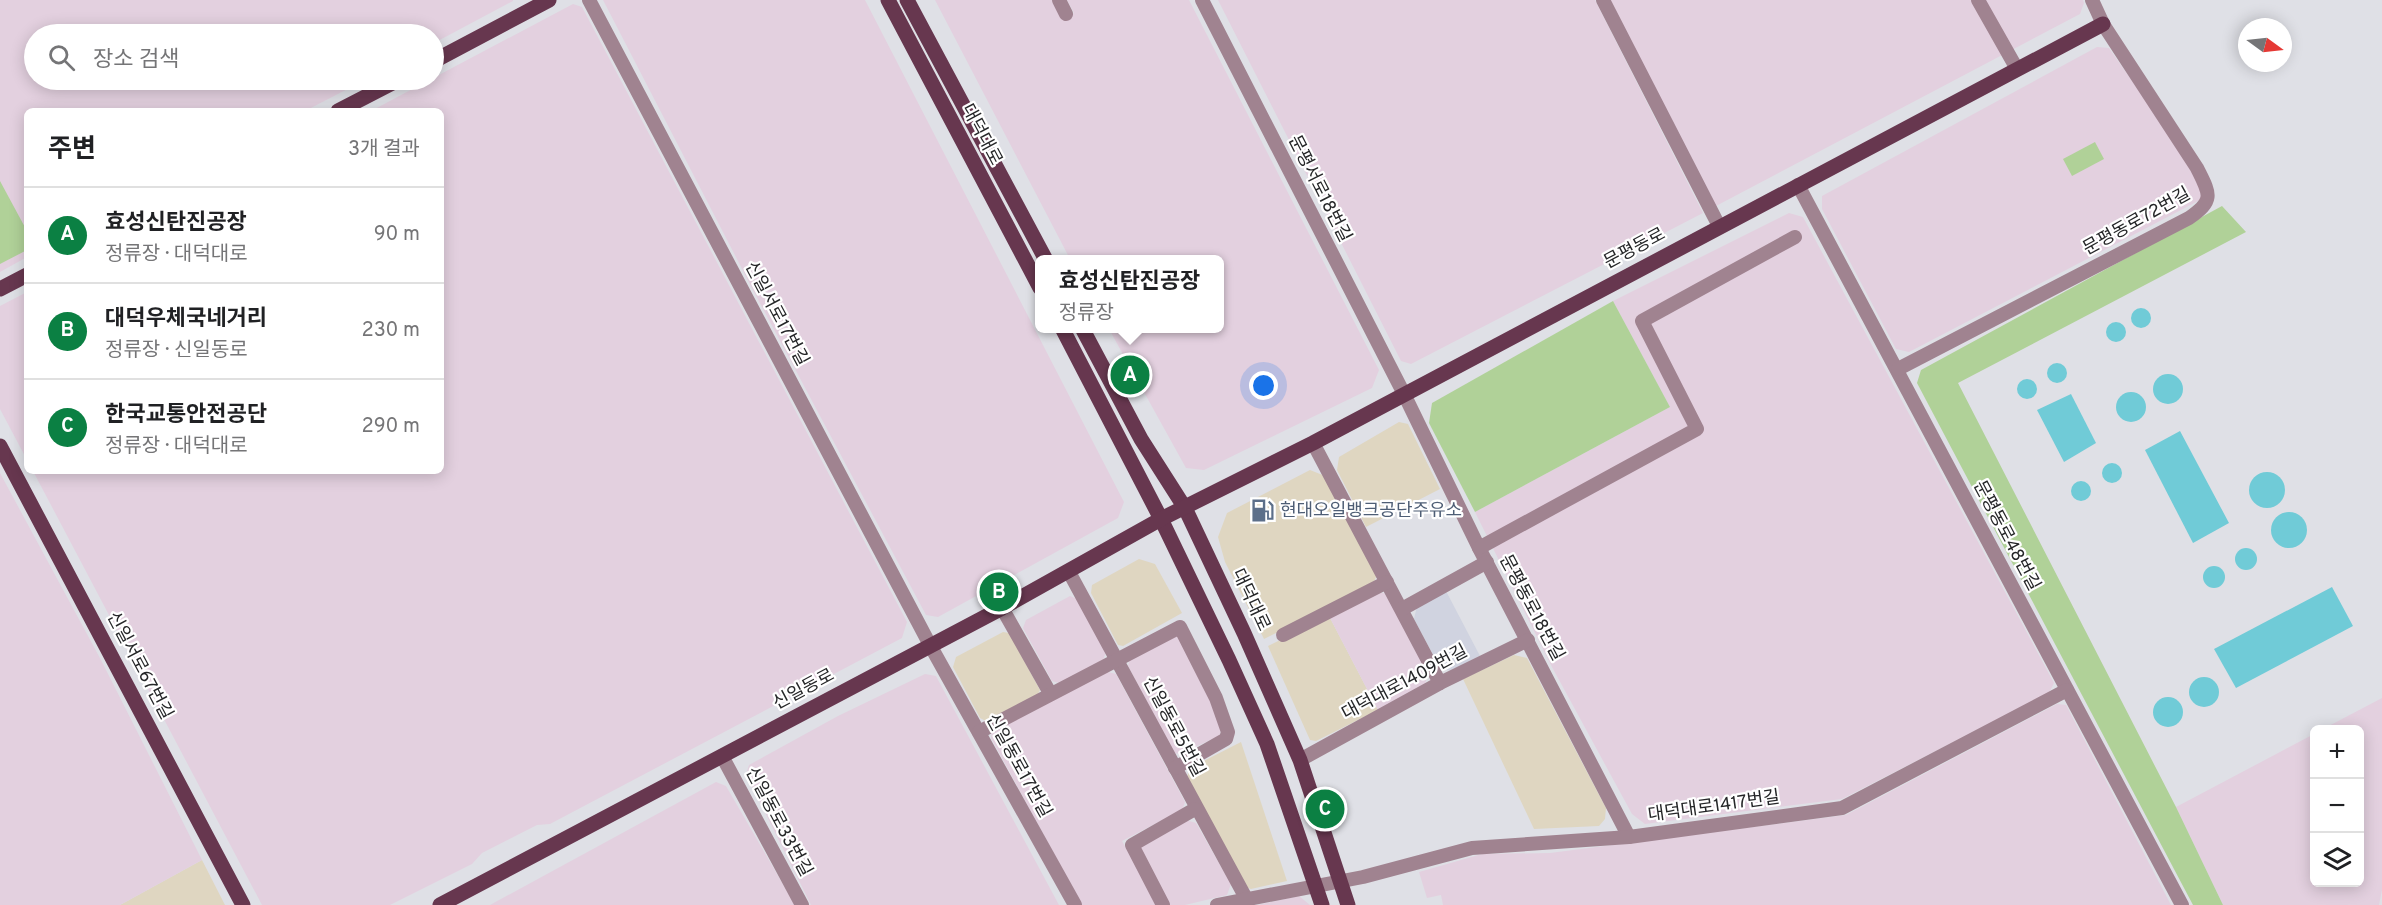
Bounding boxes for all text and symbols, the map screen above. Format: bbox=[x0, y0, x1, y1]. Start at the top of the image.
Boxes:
north arrow bbox=[2238, 18, 2292, 72]
search box bbox=[24, 24, 444, 90]
icon: search bbox=[45, 41, 78, 74]
text: 장소 검색 bbox=[93, 47, 179, 74]
street label: 대덕대로 bbox=[955, 100, 1007, 170]
street label: 문평서로18번길 bbox=[1282, 132, 1356, 246]
text: 주변 bbox=[48, 134, 96, 167]
text: 3개 결과 bbox=[348, 137, 420, 163]
street label: 문평동로72번길 bbox=[2079, 183, 2195, 261]
text: 효성신탄진공장 bbox=[105, 210, 247, 237]
text: A bbox=[60, 222, 75, 248]
text: 90 m bbox=[374, 222, 420, 248]
street label: 문평동로 bbox=[1600, 223, 1670, 275]
text: 정류장 · 대덕대로 bbox=[105, 242, 248, 268]
popup bbox=[1035, 255, 1224, 333]
street label: 신일서로17번길 bbox=[739, 258, 813, 370]
text: 효성신탄진공장 bbox=[1059, 269, 1200, 296]
text: 정류장 bbox=[1059, 301, 1114, 327]
text: 대덕우체국네거리 bbox=[105, 306, 267, 333]
text: B bbox=[61, 318, 74, 344]
text: 230 m bbox=[361, 318, 420, 344]
text: 정류장 · 신일동로 bbox=[105, 338, 248, 364]
pin: A bbox=[1110, 352, 1150, 398]
your location bbox=[1249, 371, 1278, 400]
text: 한국교통안전공단 bbox=[105, 402, 267, 429]
text: C bbox=[61, 414, 74, 440]
text: 290 m bbox=[362, 414, 420, 440]
text: 정류장 · 대덕대로 bbox=[105, 434, 248, 460]
street label: 문평동로48번길 bbox=[1967, 477, 2045, 595]
fuel station icon: 현대오일뱅크공단주유소 bbox=[1249, 498, 1275, 524]
place label: 현대오일뱅크공단주유소 bbox=[1280, 500, 1462, 523]
street label: 문평동로18번길 bbox=[1493, 551, 1569, 665]
street label: 대덕대로 bbox=[1226, 565, 1274, 635]
pin: B bbox=[980, 570, 1018, 614]
street label: 신일서로67번길 bbox=[101, 608, 177, 724]
street label: 대덕대로1409번길 bbox=[1338, 640, 1472, 726]
street label: 신일동로 bbox=[769, 664, 839, 716]
street label: 신일동로5번길 bbox=[1137, 673, 1209, 781]
street label: 신일동로17번길 bbox=[980, 710, 1056, 822]
map controls bbox=[2310, 725, 2364, 887]
button: + bbox=[2310, 725, 2364, 779]
street label: 신일동로33번길 bbox=[739, 763, 817, 881]
button: − bbox=[2310, 779, 2364, 833]
pin: C bbox=[1306, 786, 1344, 832]
street label: 대덕대로1417번길 bbox=[1647, 786, 1781, 828]
button: layers bbox=[2310, 833, 2364, 887]

